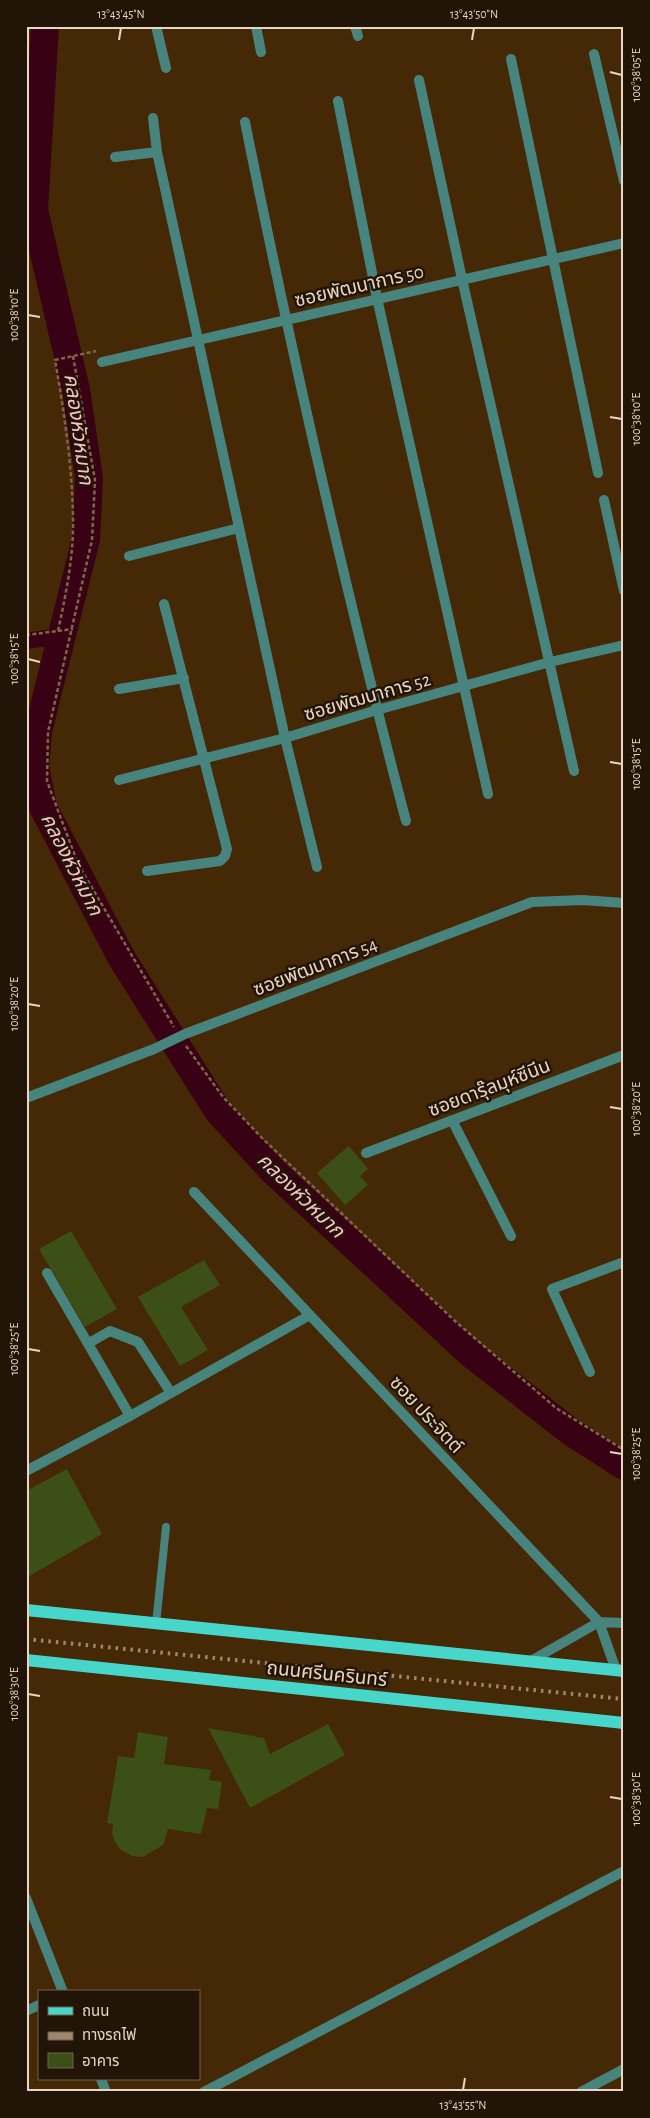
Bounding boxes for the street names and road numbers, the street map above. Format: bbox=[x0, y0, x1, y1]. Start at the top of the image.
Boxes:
street label: ซอยพัฒนาการ 50 bbox=[293, 261, 426, 311]
street label: ซอยพัฒนาการ 52 bbox=[302, 669, 433, 725]
street label: ซอยพัฒนาการ 54 bbox=[251, 934, 380, 1000]
street label: ซอยดารุ๊ลมุห์ซีนีน bbox=[425, 1055, 554, 1121]
street label: ซอย ประจิตต์ bbox=[386, 1372, 467, 1457]
street label: ถนนศรีนครินทร์ bbox=[266, 1658, 389, 1690]

